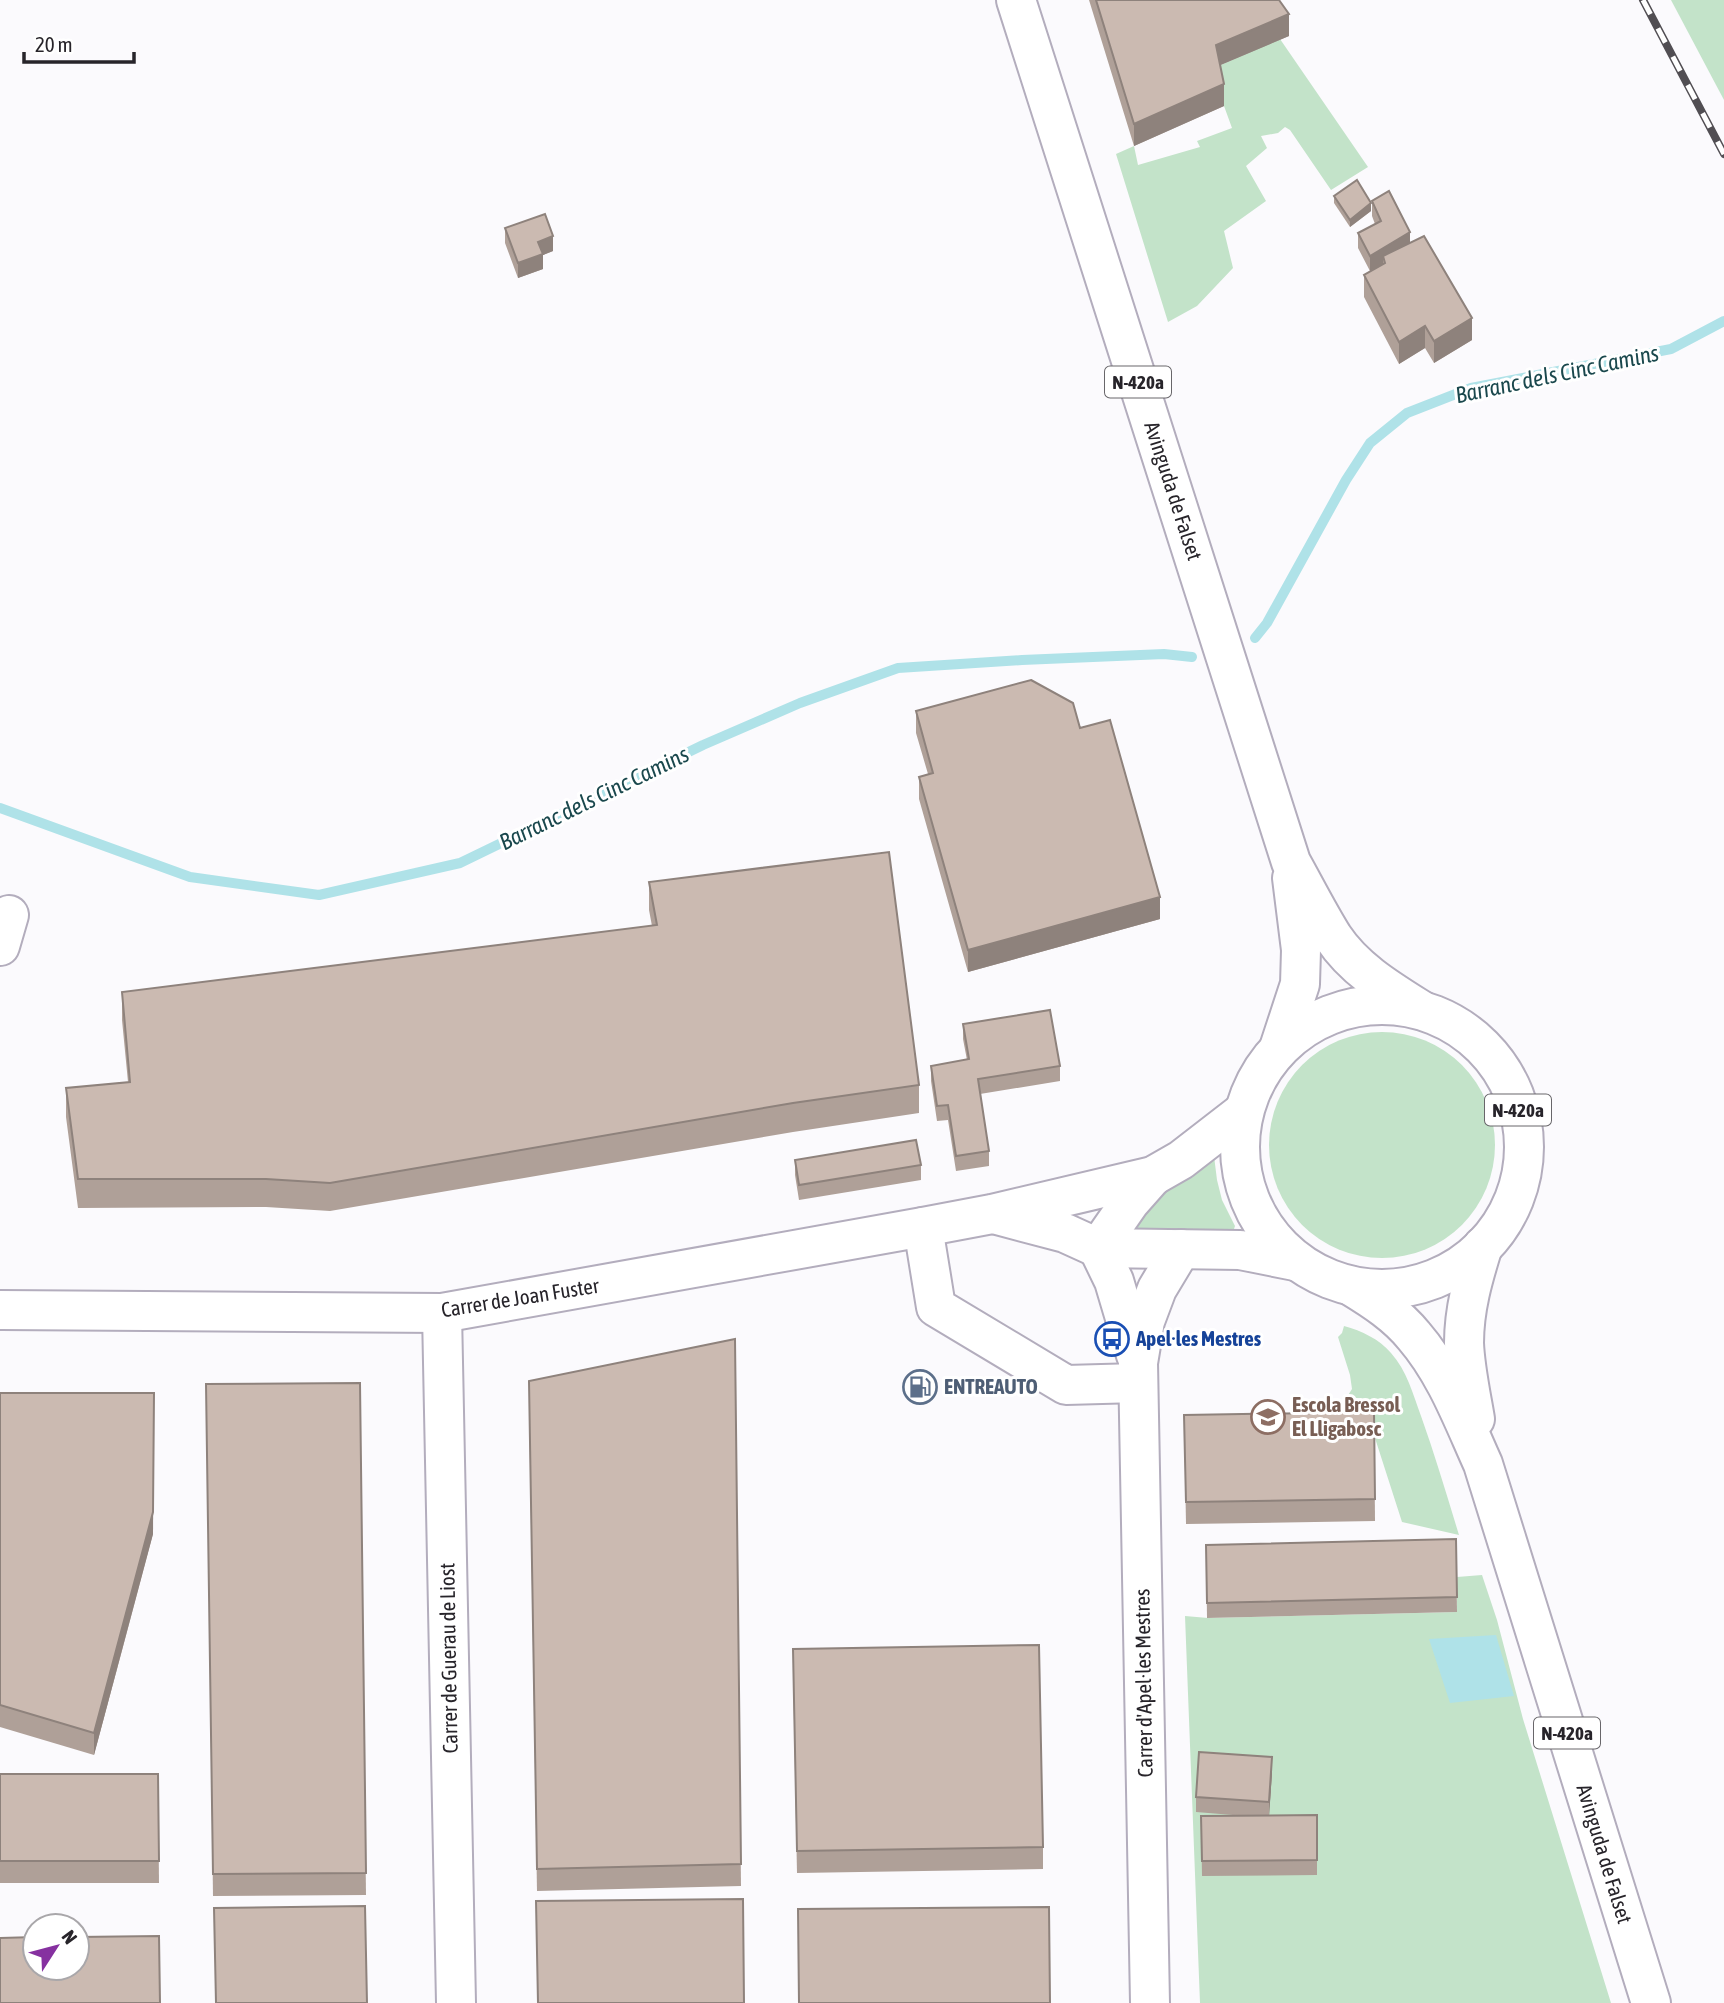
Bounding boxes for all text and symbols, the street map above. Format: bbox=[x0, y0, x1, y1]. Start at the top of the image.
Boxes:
scale bar bbox=[24, 21, 135, 65]
text: 20 m bbox=[35, 32, 73, 56]
water label: Barranc dels Cinc Camins bbox=[1453, 340, 1661, 408]
road number: N-420a bbox=[1105, 366, 1171, 398]
street label: Avinguda de Falset bbox=[1140, 418, 1208, 563]
water label: Barranc dels Cinc Camins bbox=[495, 741, 693, 855]
road number: N-420a bbox=[1485, 1094, 1551, 1126]
street label: Carrer de Joan Fuster bbox=[439, 1273, 601, 1321]
bus stop icon: Apel·les Mestres bbox=[1093, 1320, 1131, 1358]
place label: Apel·les Mestres bbox=[1135, 1326, 1262, 1350]
fuel station icon: ENTREAUTO bbox=[901, 1368, 939, 1406]
place label: ENTREAUTO bbox=[944, 1374, 1038, 1398]
place label: Escola Bressol El Lligabosc bbox=[1292, 1392, 1401, 1440]
school or university icon: Escola Bressol El Lligabosc bbox=[1249, 1398, 1287, 1436]
street label: Carrer de Guerau de Liost bbox=[434, 1563, 462, 1754]
street label: Carrer d'Apel·les Mestres bbox=[1129, 1588, 1157, 1778]
road number: N-420a bbox=[1534, 1718, 1600, 1749]
street label: Avinguda de Falset bbox=[1572, 1781, 1638, 1926]
north arrow bbox=[21, 1912, 91, 1982]
text: N bbox=[58, 1926, 82, 1948]

